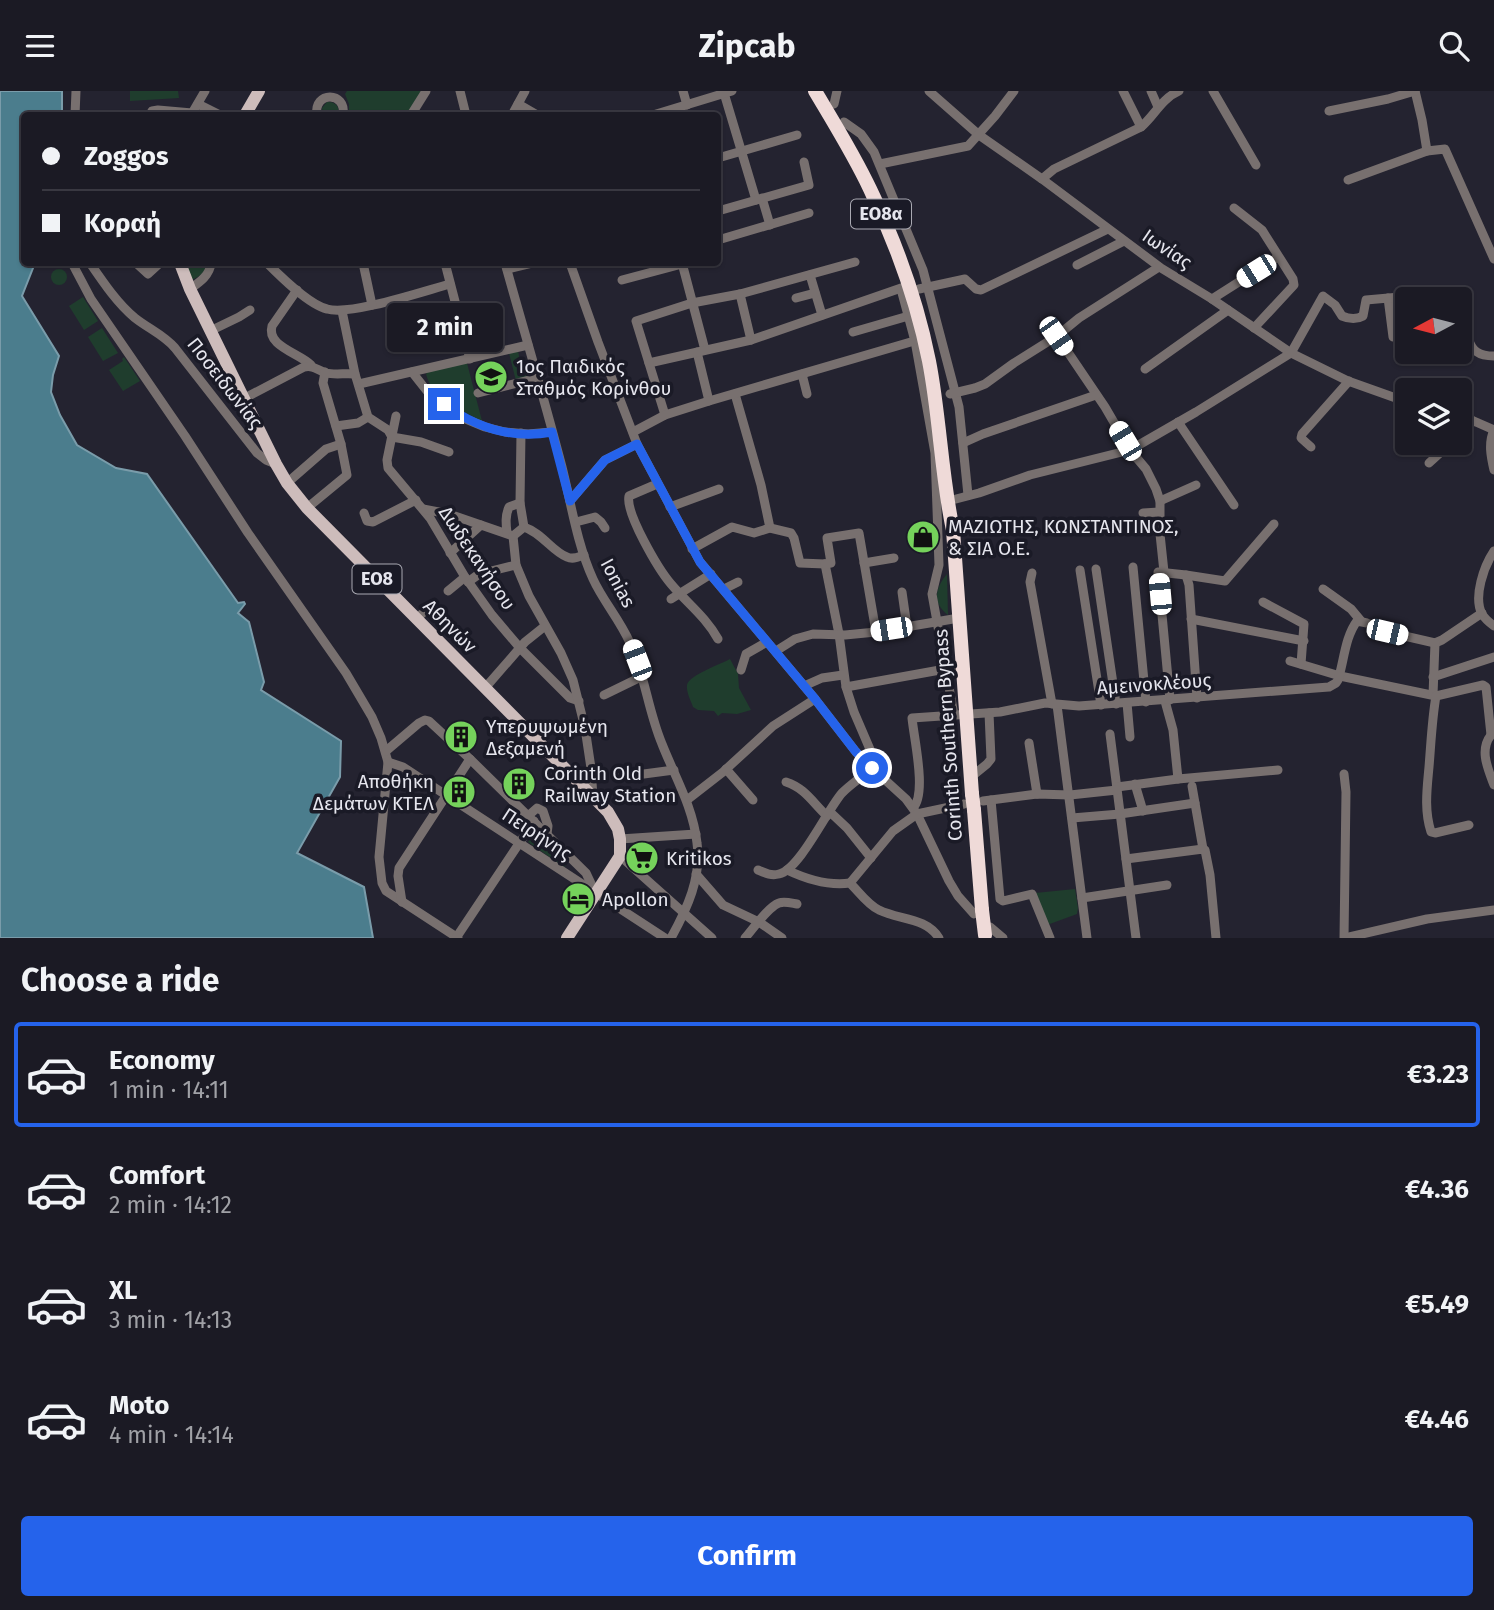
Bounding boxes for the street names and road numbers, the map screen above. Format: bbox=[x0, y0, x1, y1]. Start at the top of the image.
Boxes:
road number: ΕΟ8α bbox=[851, 200, 911, 229]
street label: Ιωνίας bbox=[1138, 224, 1196, 274]
street label: Ποσειδωνίας bbox=[182, 333, 268, 433]
street label: Δωδεκανήσου bbox=[434, 502, 520, 614]
street label: Ionias bbox=[596, 555, 640, 612]
road number: ΕΟ8 bbox=[352, 565, 402, 593]
street label: Αθηνών bbox=[419, 595, 481, 657]
street label: Corinth Southern Bypass bbox=[929, 628, 967, 842]
street label: Αμεινοκλέους bbox=[1096, 669, 1212, 699]
street label: Πειρήνης bbox=[498, 803, 576, 865]

